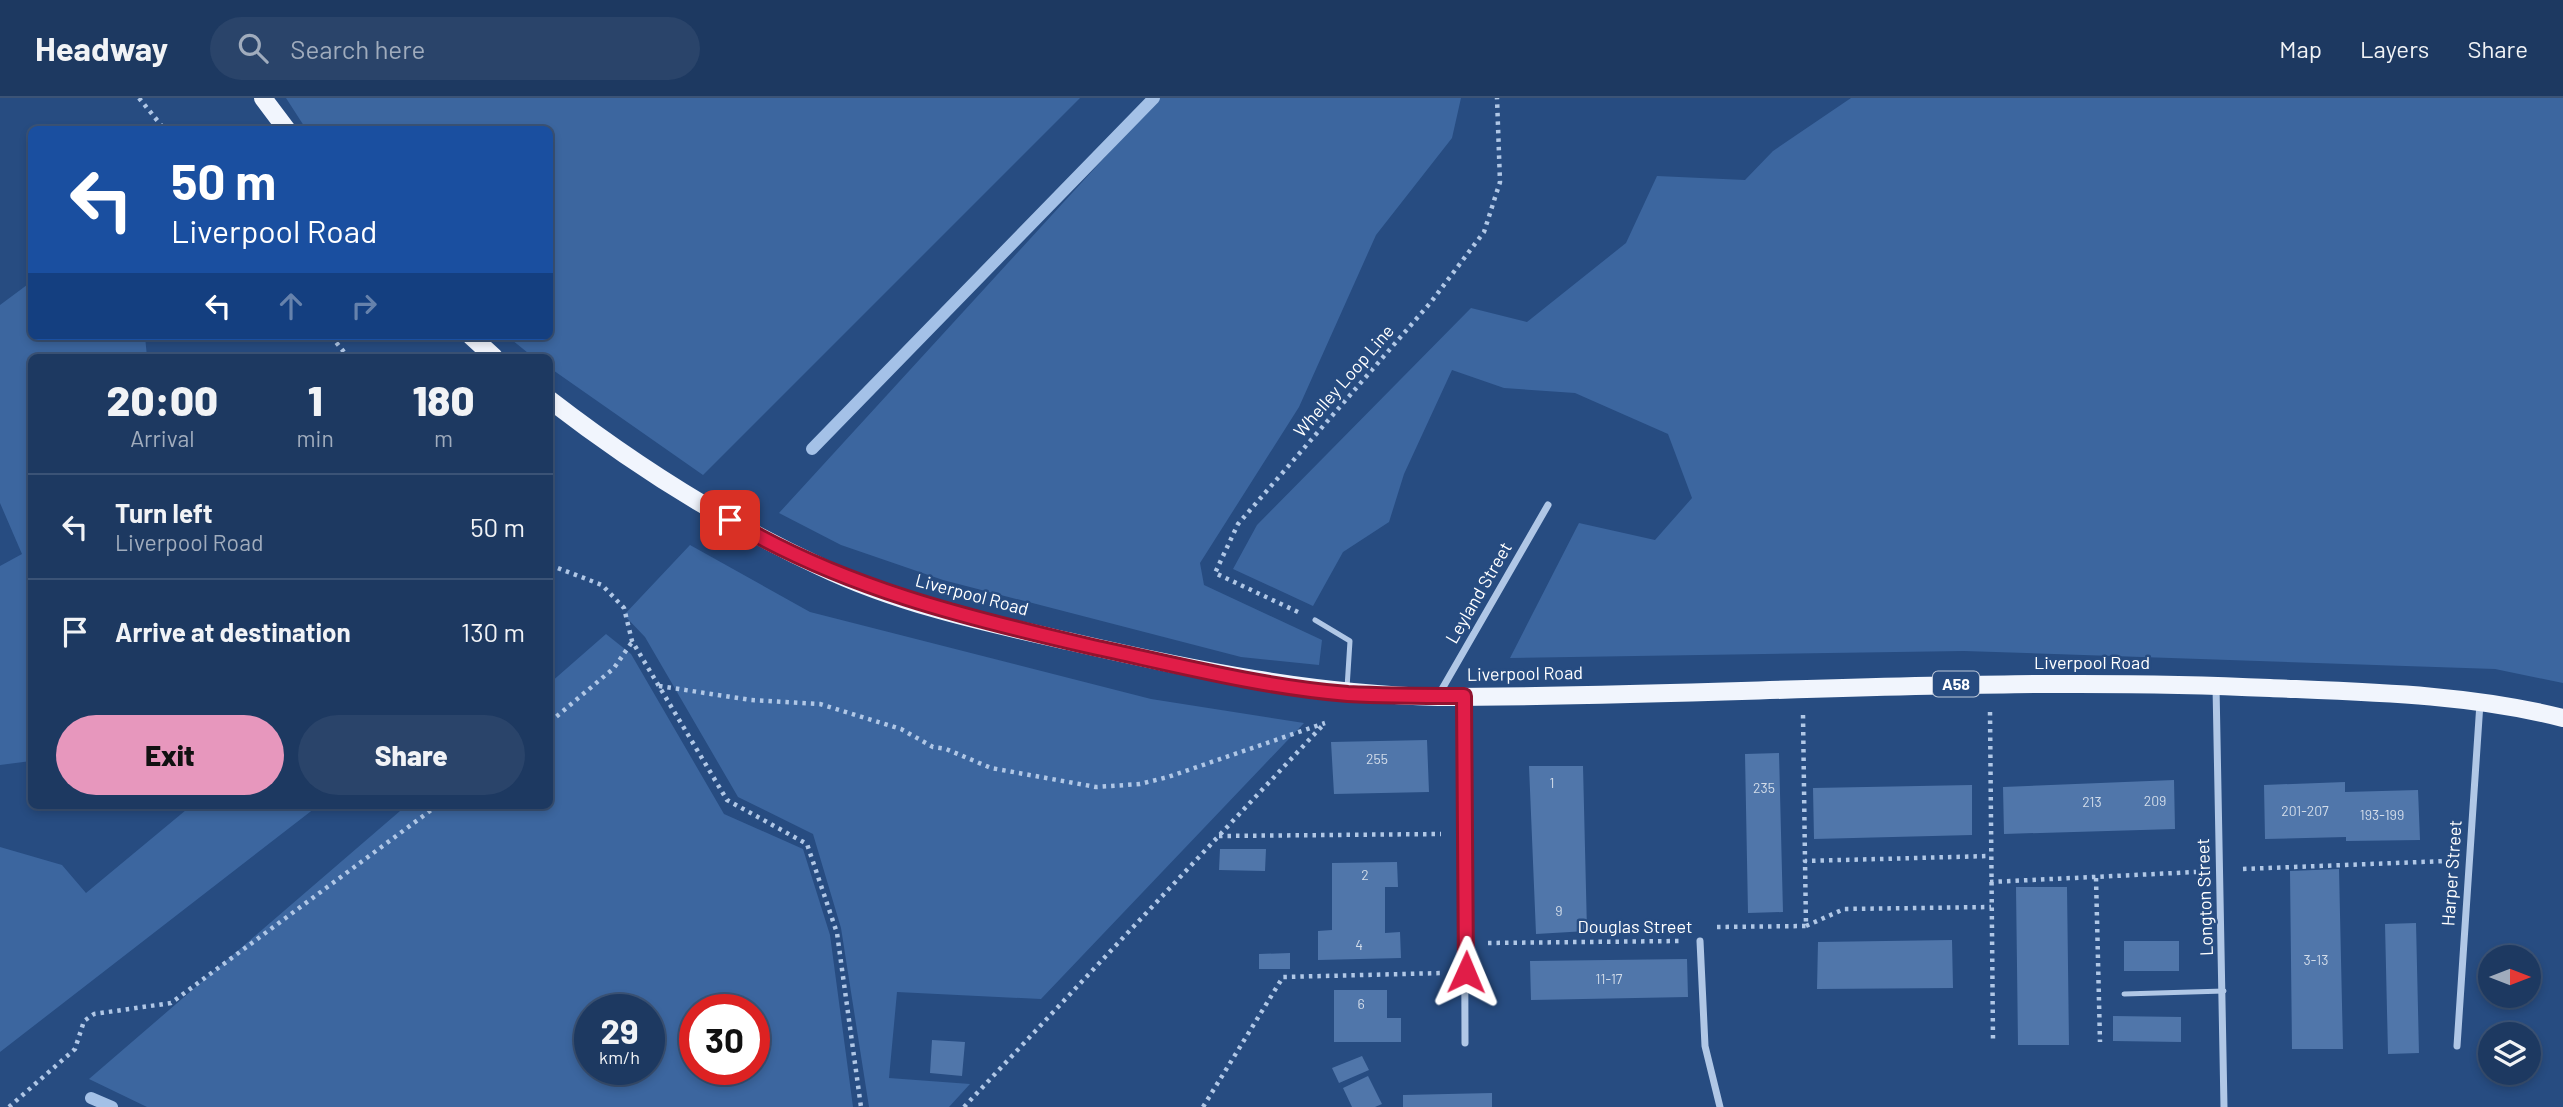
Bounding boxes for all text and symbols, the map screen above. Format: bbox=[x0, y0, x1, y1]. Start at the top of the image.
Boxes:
search box bbox=[210, 17, 700, 80]
text: Headway bbox=[35, 28, 168, 68]
icon: search bbox=[234, 29, 272, 67]
text: Search here bbox=[290, 33, 425, 64]
text: Map bbox=[2279, 34, 2322, 63]
text: Layers bbox=[2360, 34, 2429, 63]
text: Share bbox=[2467, 34, 2528, 63]
text: 50 m bbox=[171, 151, 276, 210]
icon: left bbox=[56, 154, 147, 245]
text: Liverpool Road bbox=[171, 211, 378, 249]
icon: left bbox=[199, 287, 237, 325]
icon: ahead bbox=[272, 287, 310, 325]
icon: right bbox=[345, 287, 383, 325]
street label: Whelley Loop Line bbox=[1288, 320, 1398, 441]
text: 20:00 bbox=[107, 374, 218, 424]
text: 1 bbox=[308, 374, 323, 424]
text: 180 bbox=[412, 374, 474, 424]
text: Arrival bbox=[130, 424, 194, 452]
text: min bbox=[297, 424, 334, 452]
text: m bbox=[434, 424, 453, 452]
pin bbox=[700, 490, 760, 550]
text: Turn left bbox=[115, 497, 213, 528]
icon: arrive bbox=[711, 501, 749, 539]
icon: left bbox=[56, 508, 94, 546]
text: 50 m bbox=[470, 511, 525, 542]
text: Liverpool Road bbox=[115, 528, 263, 556]
street label: Leyland Street bbox=[1440, 538, 1516, 647]
street label: Liverpool Road bbox=[913, 568, 1031, 620]
icon: arrive bbox=[56, 613, 94, 651]
text: Arrive at destination bbox=[115, 616, 351, 647]
text: 130 m bbox=[461, 616, 525, 647]
street label: Liverpool Road bbox=[2034, 651, 2150, 673]
street label: Liverpool Road bbox=[1467, 661, 1583, 685]
road number: A58 bbox=[1933, 671, 1979, 696]
button: Exit bbox=[56, 715, 284, 795]
button: Share bbox=[298, 715, 525, 795]
house number: 255 bbox=[1366, 750, 1388, 767]
house number: 1 bbox=[1550, 774, 1554, 791]
house number: 235 bbox=[1753, 779, 1775, 796]
house number: 209 bbox=[2144, 792, 2166, 809]
house number: 213 bbox=[2082, 793, 2102, 810]
house number: 201-207 bbox=[2281, 802, 2329, 819]
house number: 193-199 bbox=[2360, 806, 2404, 823]
street label: Harper Street bbox=[2436, 819, 2466, 927]
street label: Longton Street bbox=[2191, 838, 2217, 956]
house number: 2 bbox=[1361, 866, 1369, 883]
house number: 9 bbox=[1555, 902, 1563, 919]
street label: Douglas Street bbox=[1578, 915, 1692, 937]
position arrow bbox=[1429, 935, 1503, 1009]
house number: 4 bbox=[1355, 936, 1363, 953]
north arrow bbox=[2478, 945, 2541, 1008]
map controls bbox=[2478, 945, 2541, 1085]
house number: 3-13 bbox=[2304, 951, 2328, 968]
house number: 11-17 bbox=[1596, 970, 1623, 987]
speed limit sign: 30 bbox=[679, 994, 770, 1085]
house number: 6 bbox=[1357, 995, 1365, 1012]
text: 29 bbox=[600, 1009, 639, 1051]
button: layers bbox=[2478, 1022, 2541, 1085]
text: km/h bbox=[599, 1046, 640, 1068]

